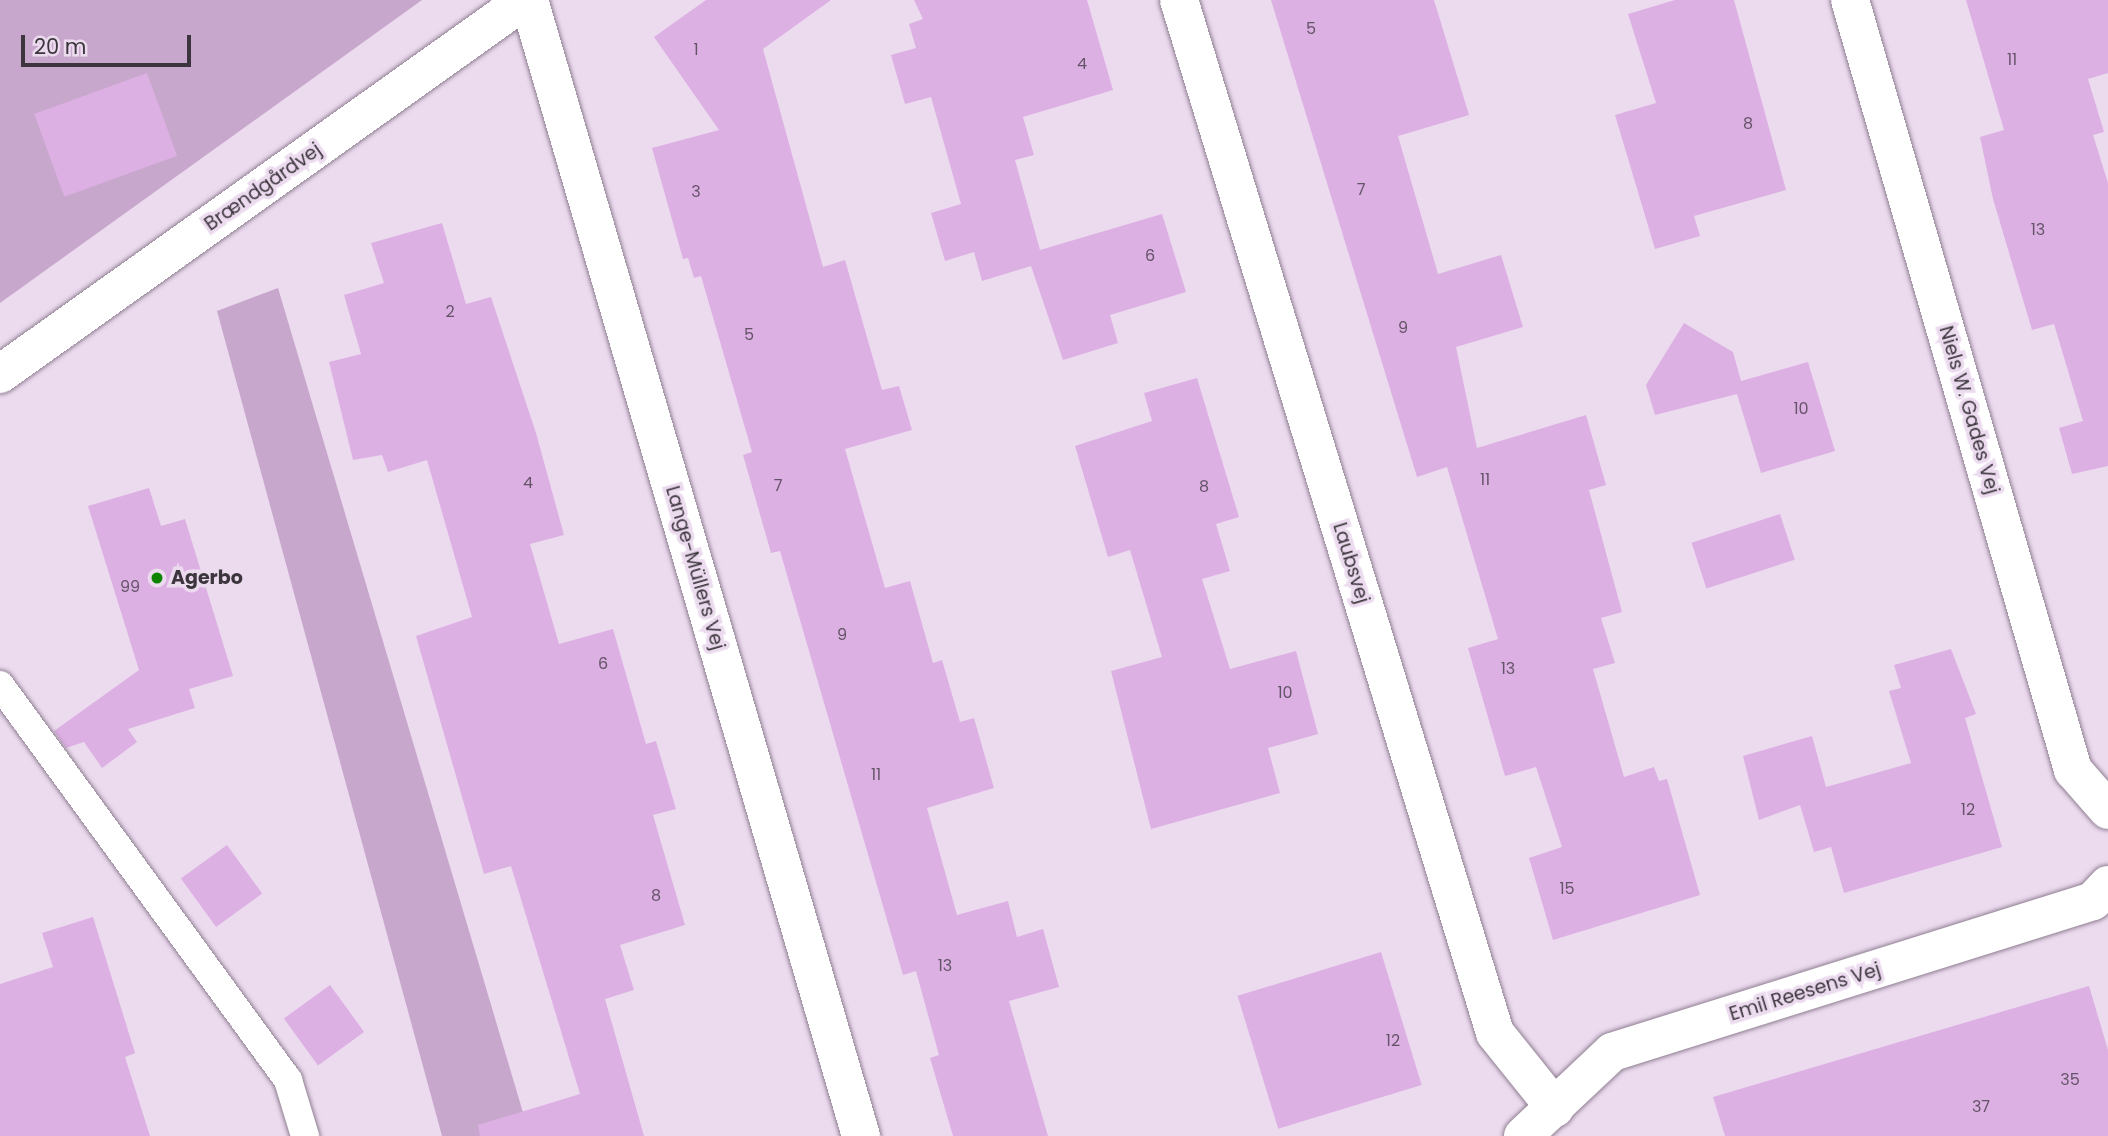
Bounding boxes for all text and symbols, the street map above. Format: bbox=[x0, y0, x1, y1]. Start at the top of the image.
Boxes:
house number: 5 bbox=[1306, 19, 1316, 39]
scale bar bbox=[24, 21, 194, 65]
text: 20 m bbox=[34, 32, 87, 61]
house number: 1 bbox=[693, 40, 699, 60]
house number: 11 bbox=[2007, 50, 2017, 70]
house number: 4 bbox=[1077, 54, 1087, 74]
house number: 8 bbox=[1743, 114, 1753, 134]
street label: Brændgårdvej bbox=[200, 138, 326, 236]
house number: 7 bbox=[1357, 180, 1365, 200]
house number: 3 bbox=[691, 182, 701, 202]
house number: 13 bbox=[2031, 220, 2045, 240]
house number: 6 bbox=[1145, 246, 1155, 266]
house number: 2 bbox=[445, 302, 455, 322]
house number: 9 bbox=[1398, 318, 1408, 338]
street label: Niels W. Gades Vej bbox=[1934, 323, 2004, 497]
house number: 5 bbox=[744, 325, 754, 345]
house number: 10 bbox=[1793, 399, 1809, 419]
house number: 11 bbox=[1480, 470, 1490, 490]
house number: 4 bbox=[523, 473, 533, 493]
house number: 7 bbox=[774, 476, 782, 496]
house number: 8 bbox=[1199, 477, 1209, 497]
street label: Lange-Müllers Vej bbox=[661, 483, 729, 653]
street label: Laubsvej bbox=[1328, 520, 1374, 606]
place label: Agerbo bbox=[171, 567, 243, 589]
marker: Agerbo bbox=[149, 570, 165, 586]
house number: 99 bbox=[120, 577, 140, 597]
house number: 9 bbox=[837, 625, 847, 645]
house number: 6 bbox=[598, 654, 608, 674]
house number: 13 bbox=[1501, 659, 1515, 679]
house number: 10 bbox=[1277, 683, 1293, 703]
house number: 11 bbox=[871, 765, 881, 785]
house number: 12 bbox=[1961, 800, 1975, 820]
house number: 15 bbox=[1559, 879, 1575, 899]
house number: 8 bbox=[651, 886, 661, 906]
house number: 13 bbox=[938, 956, 952, 976]
street label: Emil Reesens Vej bbox=[1727, 958, 1883, 1026]
house number: 12 bbox=[1386, 1031, 1400, 1051]
house number: 35 bbox=[2060, 1070, 2080, 1090]
house number: 37 bbox=[1972, 1097, 1990, 1117]

